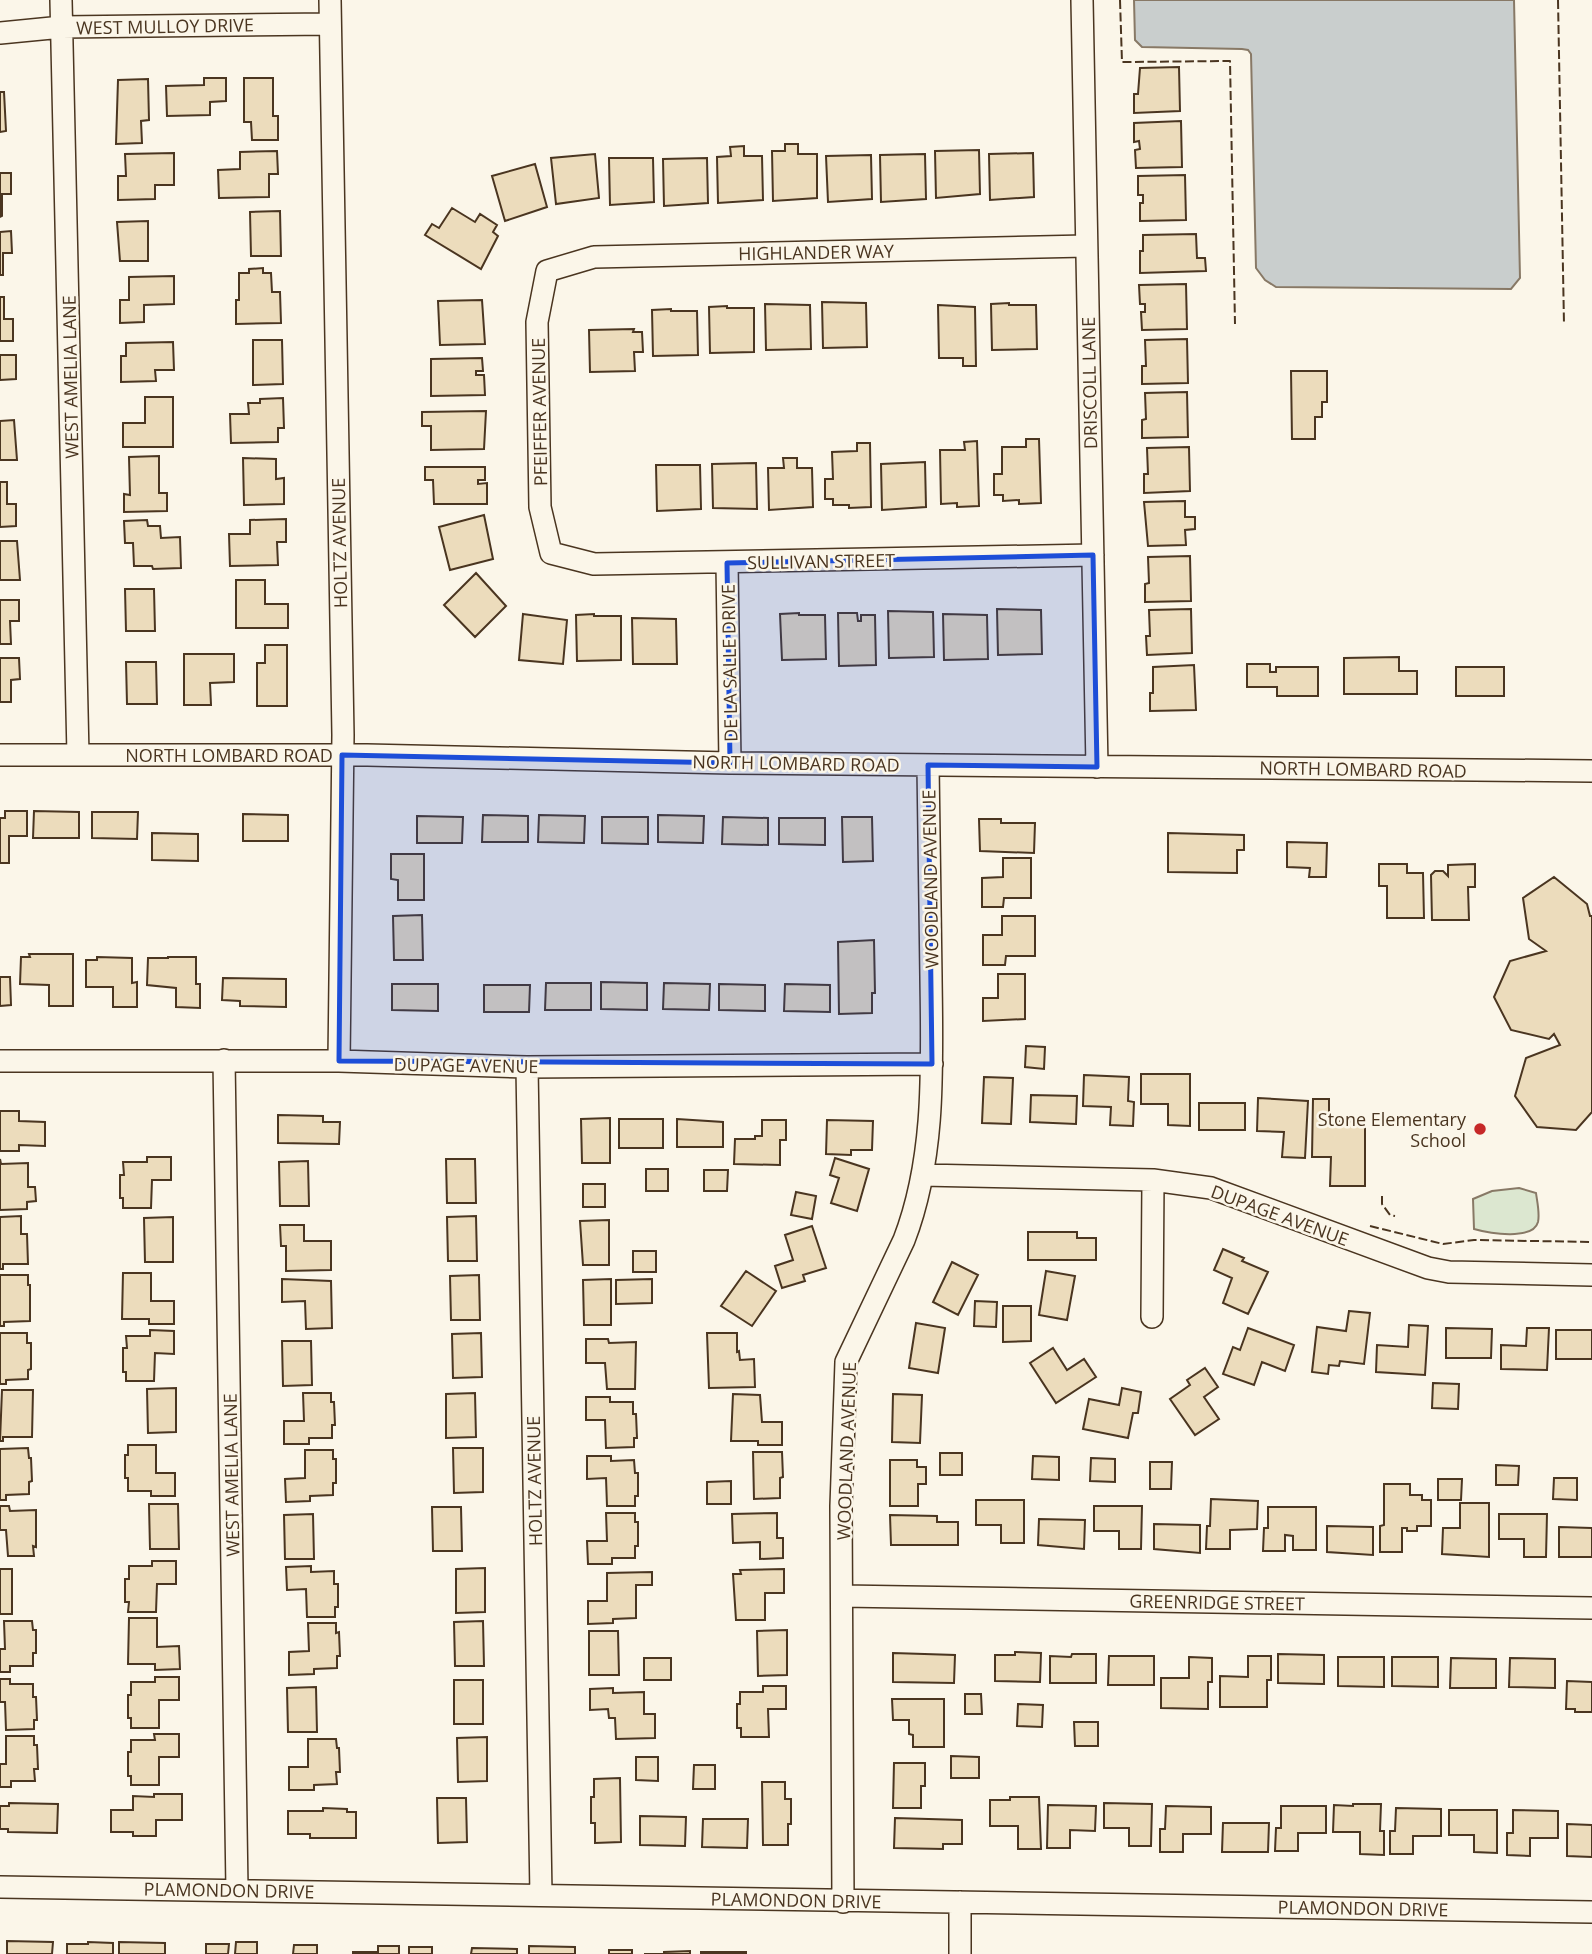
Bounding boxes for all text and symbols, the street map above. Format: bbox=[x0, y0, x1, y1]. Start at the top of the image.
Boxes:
street label: WEST MULLOY DRIVE bbox=[76, 12, 254, 40]
street label: HIGHLANDER WAY bbox=[738, 239, 895, 265]
street label: WEST AMELIA LANE bbox=[57, 295, 83, 459]
street label: DRISCOLL LANE bbox=[1076, 317, 1102, 449]
street label: PFEIFFER AVENUE bbox=[526, 338, 552, 486]
street label: HOLTZ AVENUE bbox=[326, 478, 352, 608]
street label: SULLIVAN STREET bbox=[747, 548, 895, 574]
street label: DE LA SALLE DRIVE bbox=[716, 584, 742, 742]
street label: NORTH LOMBARD ROAD bbox=[125, 743, 333, 767]
street label: NORTH LOMBARD ROAD bbox=[692, 749, 900, 777]
street label: NORTH LOMBARD ROAD bbox=[1259, 755, 1467, 783]
street label: WOODLAND AVENUE bbox=[916, 790, 944, 968]
street label: DUPAGE AVENUE bbox=[393, 1052, 539, 1078]
place label: Stone Elementary School bbox=[1318, 1107, 1467, 1152]
marker: Stone Elementary School bbox=[1472, 1121, 1488, 1137]
street label: DUPAGE AVENUE bbox=[1208, 1179, 1352, 1251]
street label: WOODLAND AVENUE bbox=[831, 1361, 861, 1541]
street label: WEST AMELIA LANE bbox=[218, 1393, 244, 1557]
street label: HOLTZ AVENUE bbox=[521, 1416, 547, 1546]
street label: GREENRIDGE STREET bbox=[1129, 1588, 1305, 1616]
street label: PLAMONDON DRIVE bbox=[144, 1877, 314, 1903]
street label: PLAMONDON DRIVE bbox=[711, 1887, 881, 1913]
street label: PLAMONDON DRIVE bbox=[1278, 1895, 1448, 1921]

